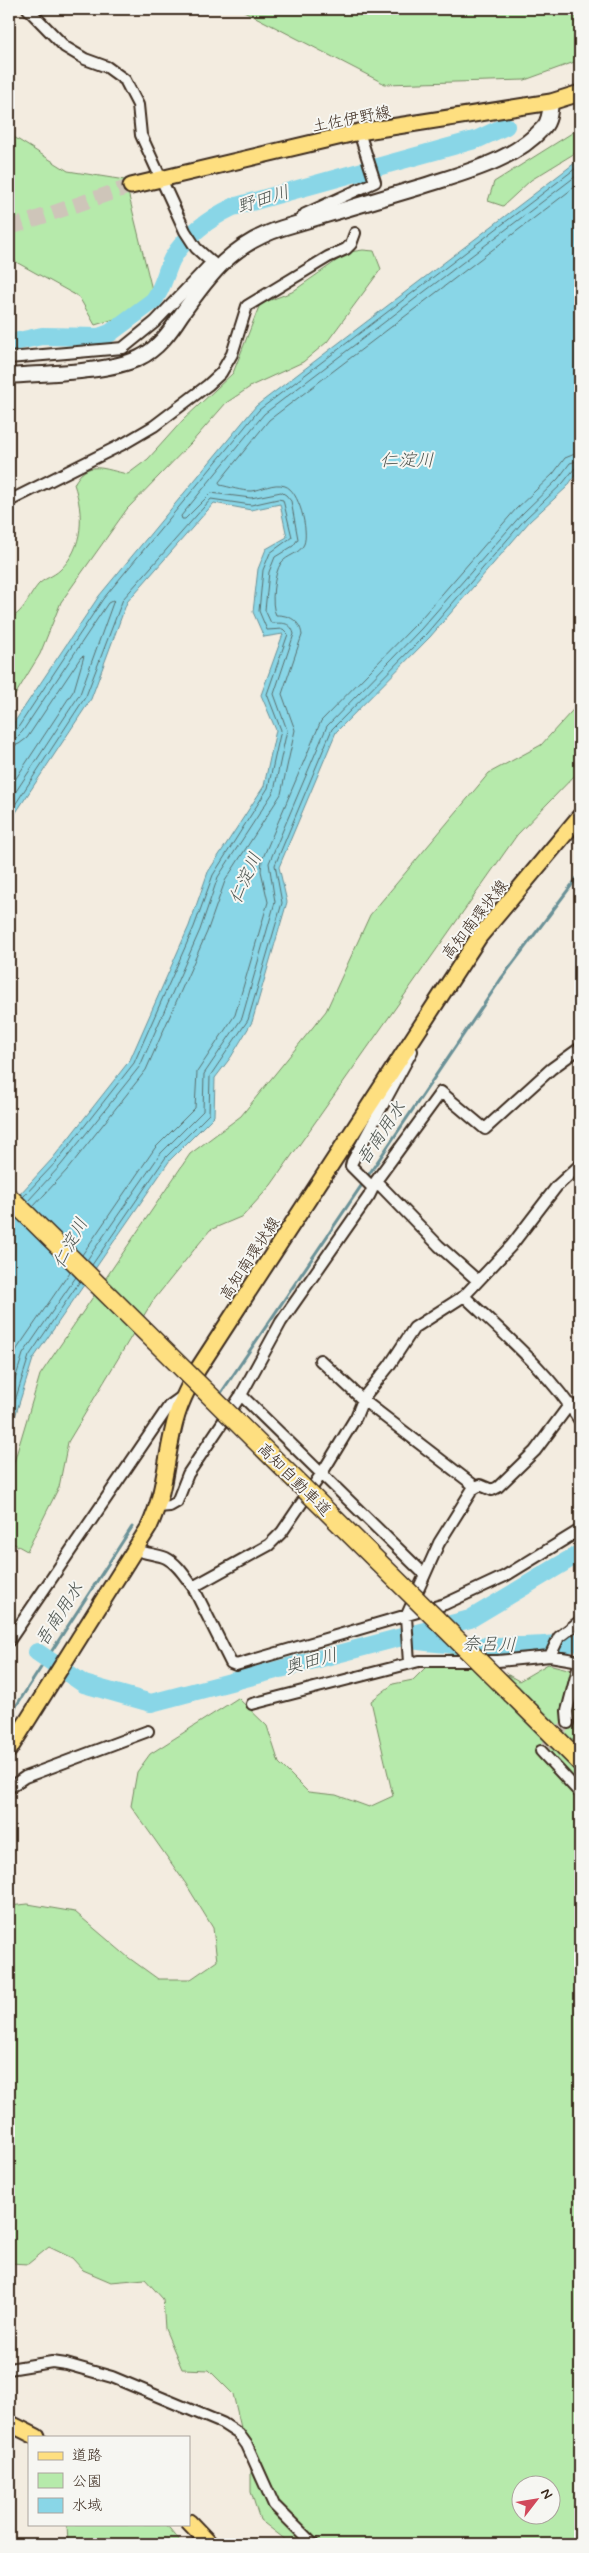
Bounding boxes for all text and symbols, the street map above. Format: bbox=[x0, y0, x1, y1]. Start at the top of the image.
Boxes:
street label: 土佐伊野線 bbox=[310, 102, 393, 137]
water label: 野田川 bbox=[234, 181, 293, 219]
water label: 仁淀川 bbox=[380, 449, 434, 473]
water label: 仁淀川 bbox=[224, 849, 268, 908]
street label: 高知南環状線 bbox=[437, 876, 513, 964]
water label: 吾南用水 bbox=[352, 1097, 412, 1170]
street label: 高知南環状線 bbox=[215, 1213, 285, 1305]
water label: 仁淀川 bbox=[48, 1214, 94, 1273]
street label: 高知自動車道 bbox=[253, 1439, 335, 1521]
water label: 吾南用水 bbox=[30, 1578, 90, 1651]
water label: 奈呂川 bbox=[462, 1633, 516, 1657]
water label: 奥田川 bbox=[282, 1643, 340, 1681]
legend bbox=[28, 2436, 190, 2526]
text: 道路 bbox=[72, 2446, 102, 2466]
text: 公園 bbox=[72, 2472, 102, 2492]
north arrow bbox=[512, 2476, 562, 2526]
text: N bbox=[536, 2485, 556, 2502]
text: 水域 bbox=[72, 2496, 102, 2516]

